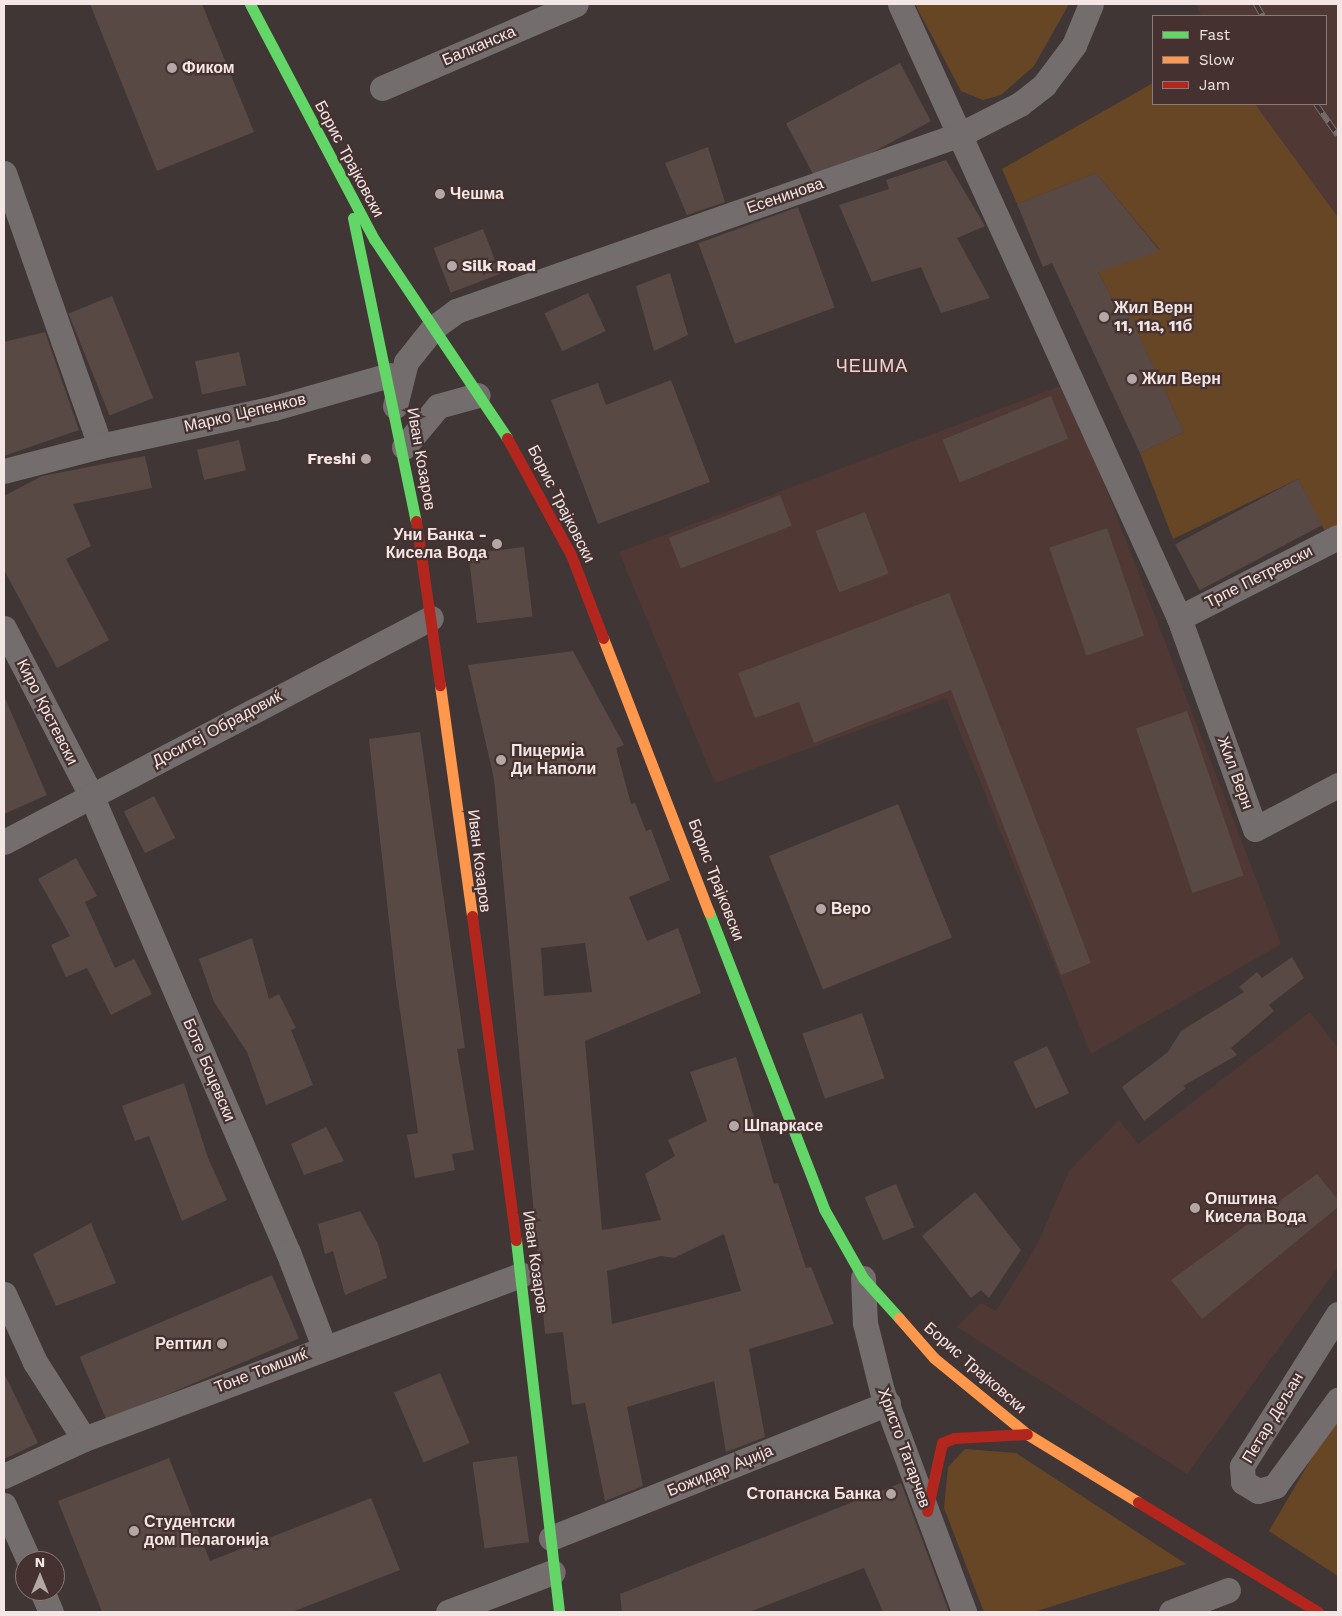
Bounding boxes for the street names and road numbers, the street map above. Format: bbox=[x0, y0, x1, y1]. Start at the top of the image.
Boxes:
street label: Балканска bbox=[439, 22, 519, 70]
street label: Борис Трајковски bbox=[310, 97, 388, 221]
street label: Есенинова bbox=[744, 174, 826, 218]
street label: Марко Цепенков bbox=[182, 390, 308, 436]
street label: Иван Козаров bbox=[403, 406, 439, 512]
street label: Борис Трајковски bbox=[523, 442, 599, 566]
street label: Трпе Петревски bbox=[1202, 542, 1316, 612]
street label: Киро Крстевски bbox=[12, 656, 82, 768]
street label: Доситеј Обрадовиќ bbox=[149, 687, 285, 771]
street label: Жил Верн bbox=[1213, 734, 1257, 812]
street label: Иван Козаров bbox=[463, 808, 495, 914]
street label: Борис Трајковски bbox=[684, 816, 748, 944]
street label: Боте Боцевски bbox=[179, 1016, 239, 1124]
street label: Иван Козаров bbox=[518, 1209, 552, 1315]
street label: Борис Трајковски bbox=[920, 1318, 1030, 1418]
street label: Тоне Томшиќ bbox=[212, 1345, 310, 1397]
street label: Петар Дељан bbox=[1238, 1369, 1308, 1467]
street label: Христо Татарчев bbox=[873, 1386, 935, 1510]
street label: Божидар Аџија bbox=[664, 1441, 776, 1501]

